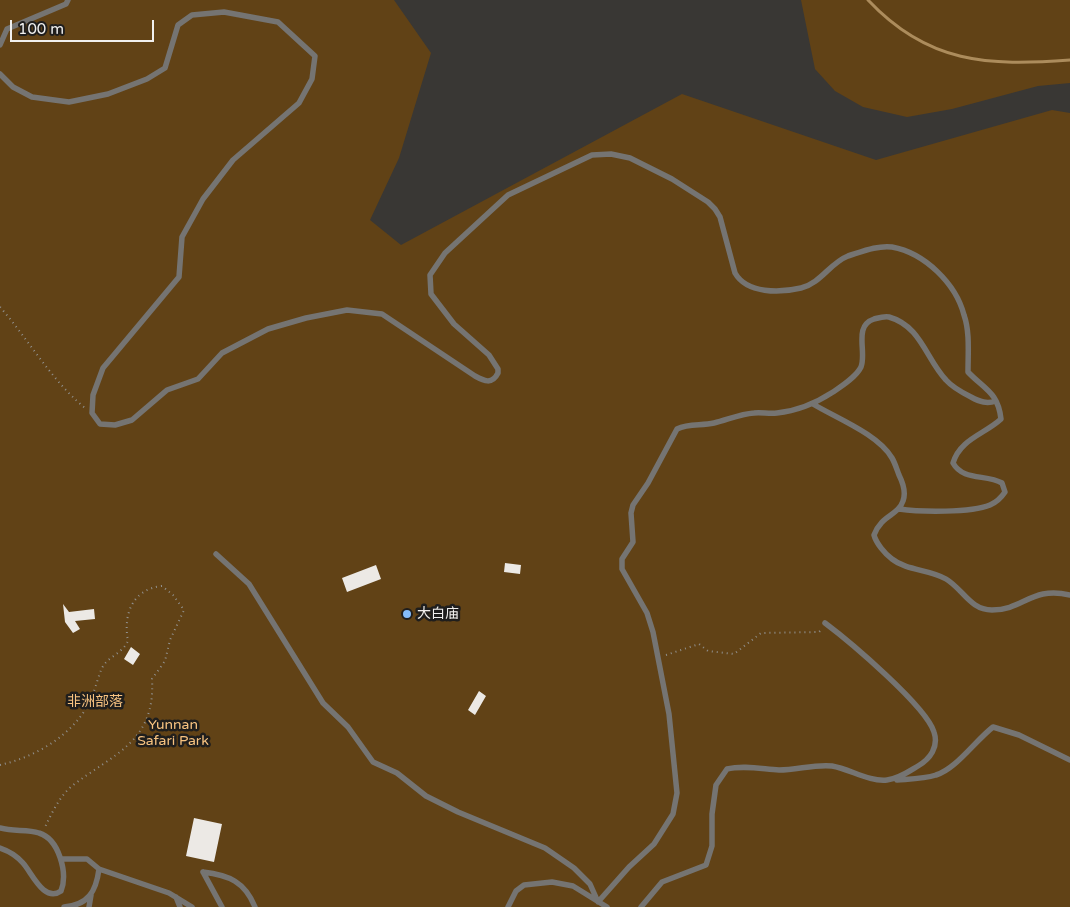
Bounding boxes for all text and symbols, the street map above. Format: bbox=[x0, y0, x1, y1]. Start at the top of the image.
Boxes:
scale bar bbox=[12, 10, 156, 42]
text: 100 m bbox=[18, 20, 64, 38]
place label: 大白庙 bbox=[417, 606, 459, 622]
marker: 大白庙 bbox=[401, 608, 413, 620]
park label: 非洲部落 bbox=[67, 694, 123, 710]
park label: Yunnan Safari Park bbox=[137, 717, 209, 750]

